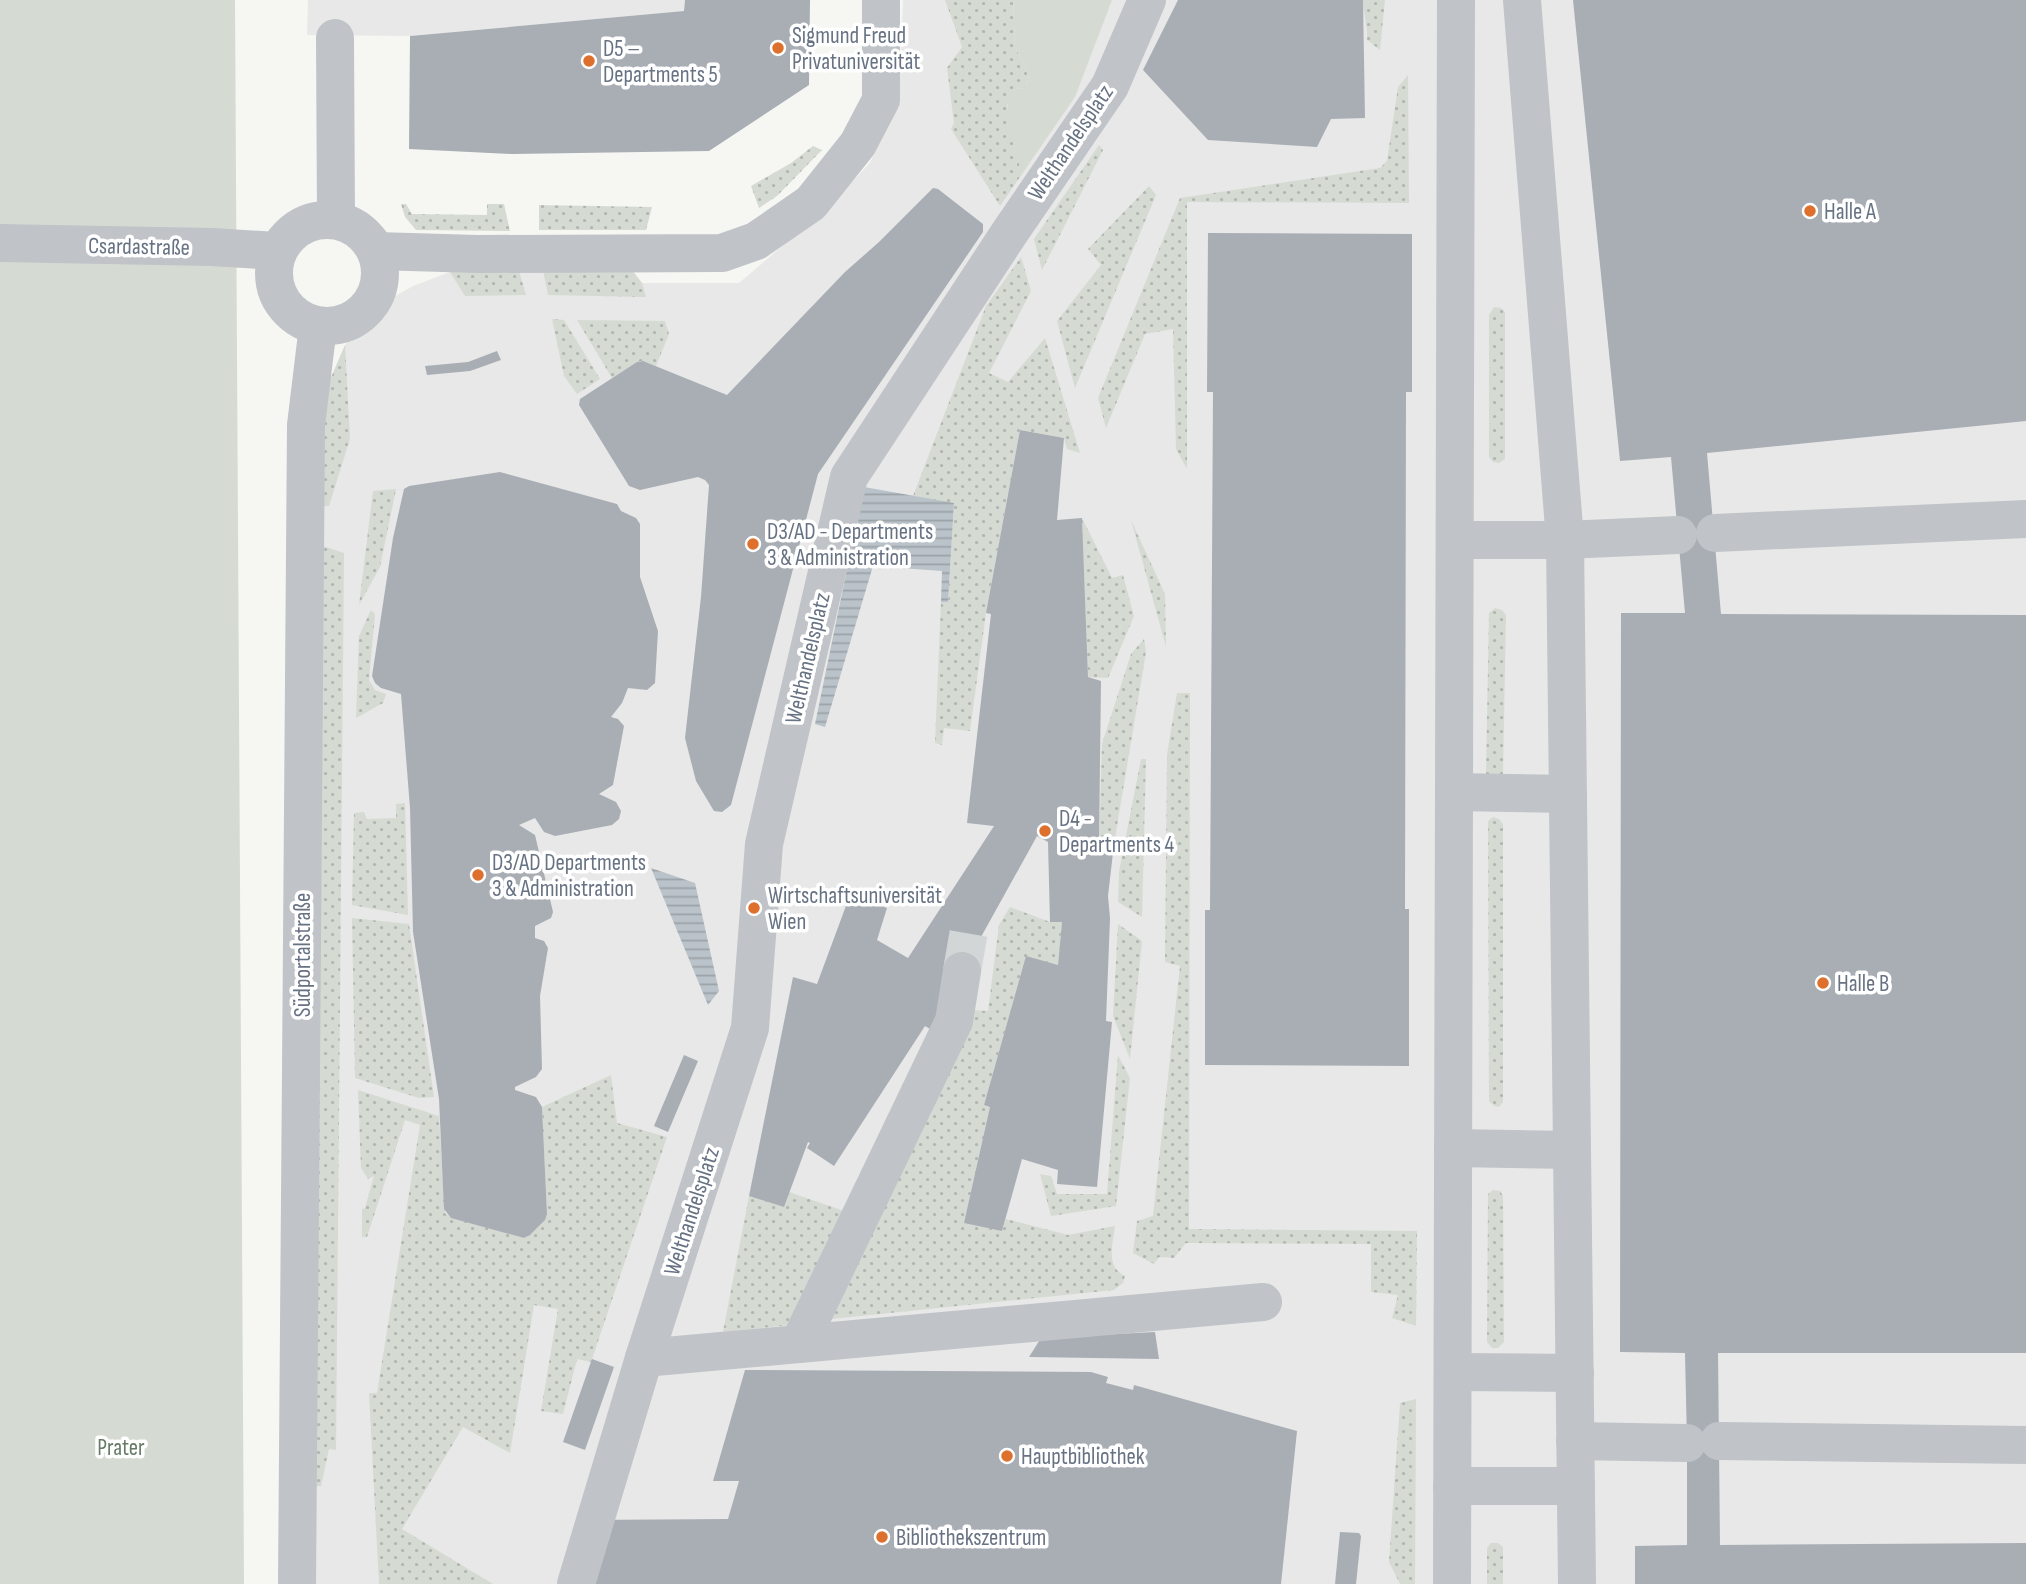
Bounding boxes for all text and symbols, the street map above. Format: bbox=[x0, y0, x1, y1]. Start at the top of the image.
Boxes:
place label: Sigmund Freud Privatuniversität bbox=[792, 22, 920, 76]
place label: D5 – Departments 5 bbox=[603, 35, 718, 89]
marker: Sigmund Freud Privatuniversität bbox=[770, 40, 786, 56]
marker: D5 – Departments 5 bbox=[581, 53, 597, 69]
street label: Welthandelsplatz bbox=[1022, 80, 1120, 206]
place label: Halle A bbox=[1824, 198, 1876, 226]
marker: Halle A bbox=[1802, 203, 1818, 219]
street label: Csardastraße bbox=[88, 232, 190, 262]
place label: D3/AD - Departments 3 & Administration bbox=[767, 518, 933, 572]
marker: D3/AD - Departments 3 & Administration bbox=[745, 536, 761, 552]
street label: Welthandelsplatz bbox=[779, 590, 837, 726]
place label: D4 - Departments 4 bbox=[1059, 805, 1175, 859]
marker: D4 - Departments 4 bbox=[1037, 823, 1053, 839]
place label: D3/AD Departments 3 & Administration bbox=[492, 849, 646, 903]
marker: D3/AD Departments 3 & Administration bbox=[470, 867, 486, 883]
place label: Wirtschaftsuniversität Wien bbox=[768, 882, 942, 936]
street label: Südportalstraße bbox=[289, 893, 317, 1017]
marker: Wirtschaftsuniversität Wien bbox=[746, 900, 762, 916]
place label: Halle B bbox=[1837, 970, 1889, 998]
marker: Halle B bbox=[1815, 975, 1831, 991]
street label: Welthandelsplatz bbox=[658, 1144, 726, 1279]
park label: Prater bbox=[97, 1434, 145, 1462]
place label: Hauptbibliothek bbox=[1021, 1443, 1145, 1471]
marker: Hauptbibliothek bbox=[999, 1448, 1015, 1464]
place label: Bibliothekszentrum bbox=[896, 1524, 1046, 1552]
marker: Bibliothekszentrum bbox=[874, 1529, 890, 1545]

